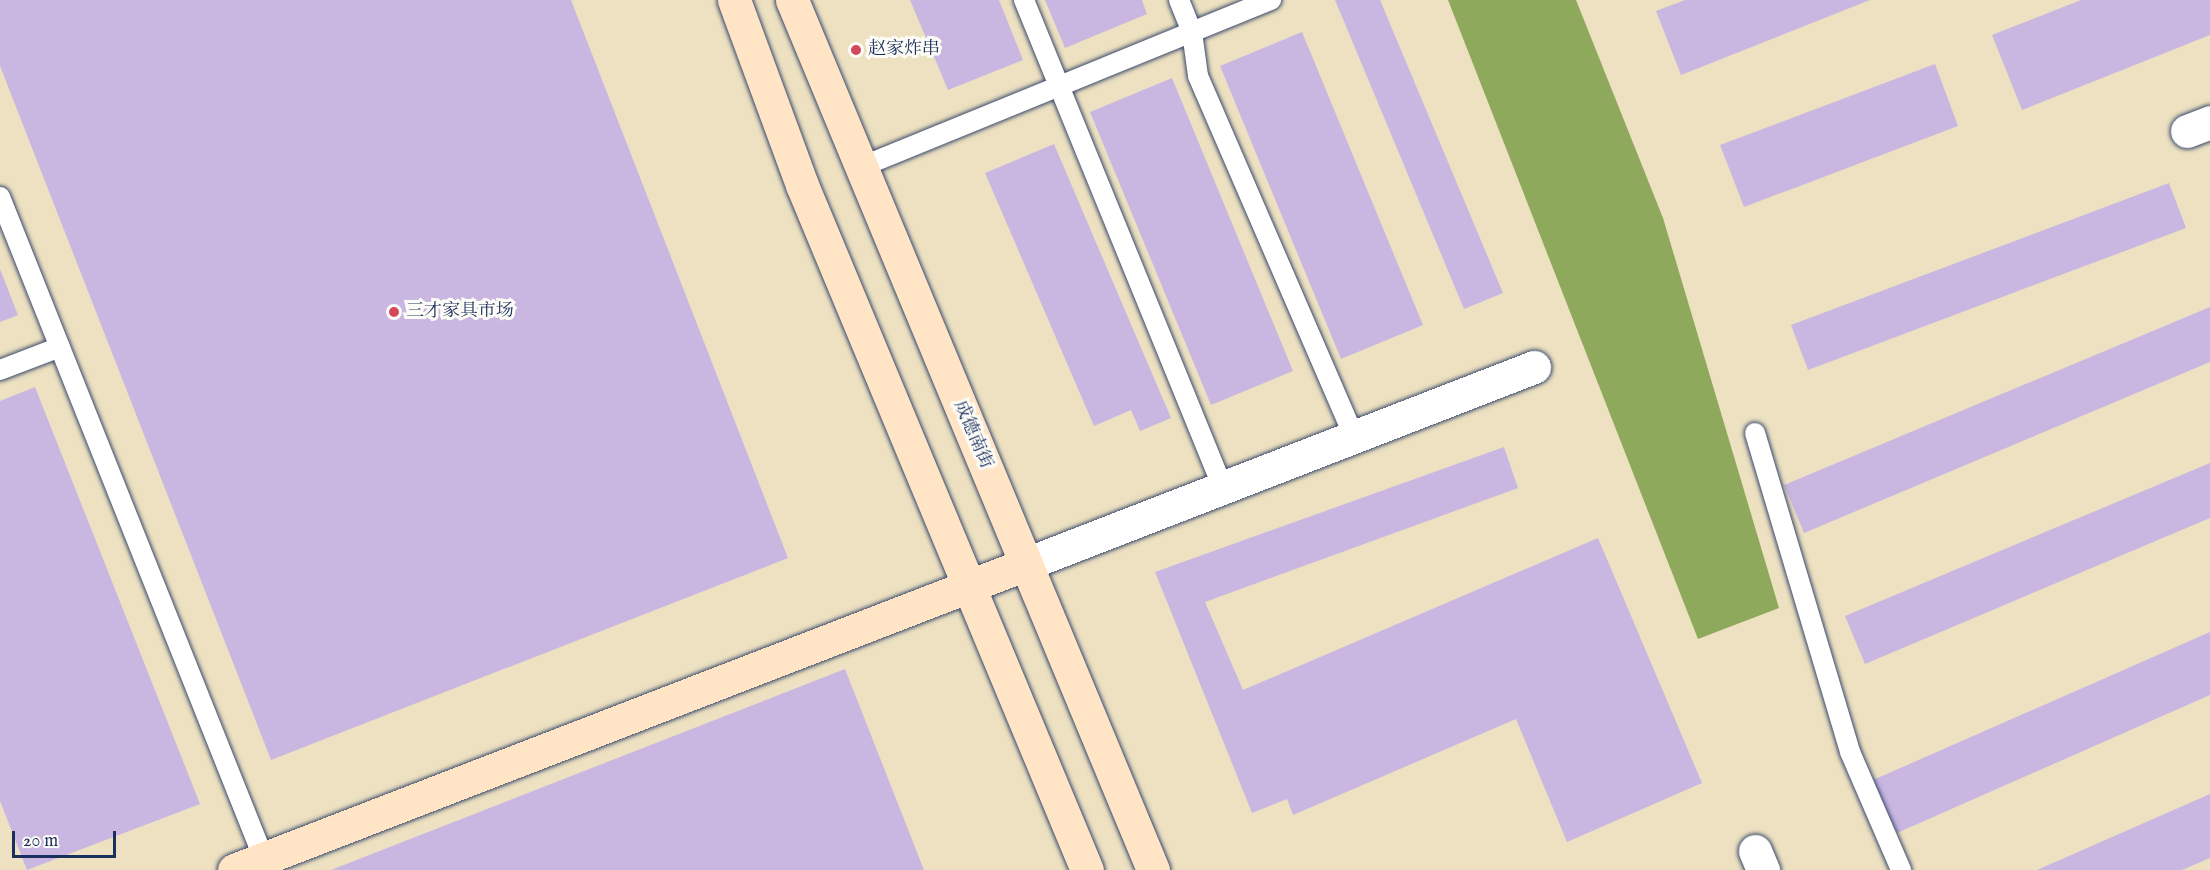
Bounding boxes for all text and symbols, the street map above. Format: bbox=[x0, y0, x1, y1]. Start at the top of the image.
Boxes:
place label: 赵家炸串 bbox=[868, 39, 940, 61]
marker: 赵家炸串 bbox=[849, 43, 863, 57]
place label: 三才家具市场 bbox=[406, 301, 514, 323]
marker: 三才家具市场 bbox=[387, 305, 401, 319]
street label: 成德南街 bbox=[948, 398, 996, 472]
scale bar bbox=[15, 819, 118, 857]
text: 20 m bbox=[23, 830, 58, 853]

